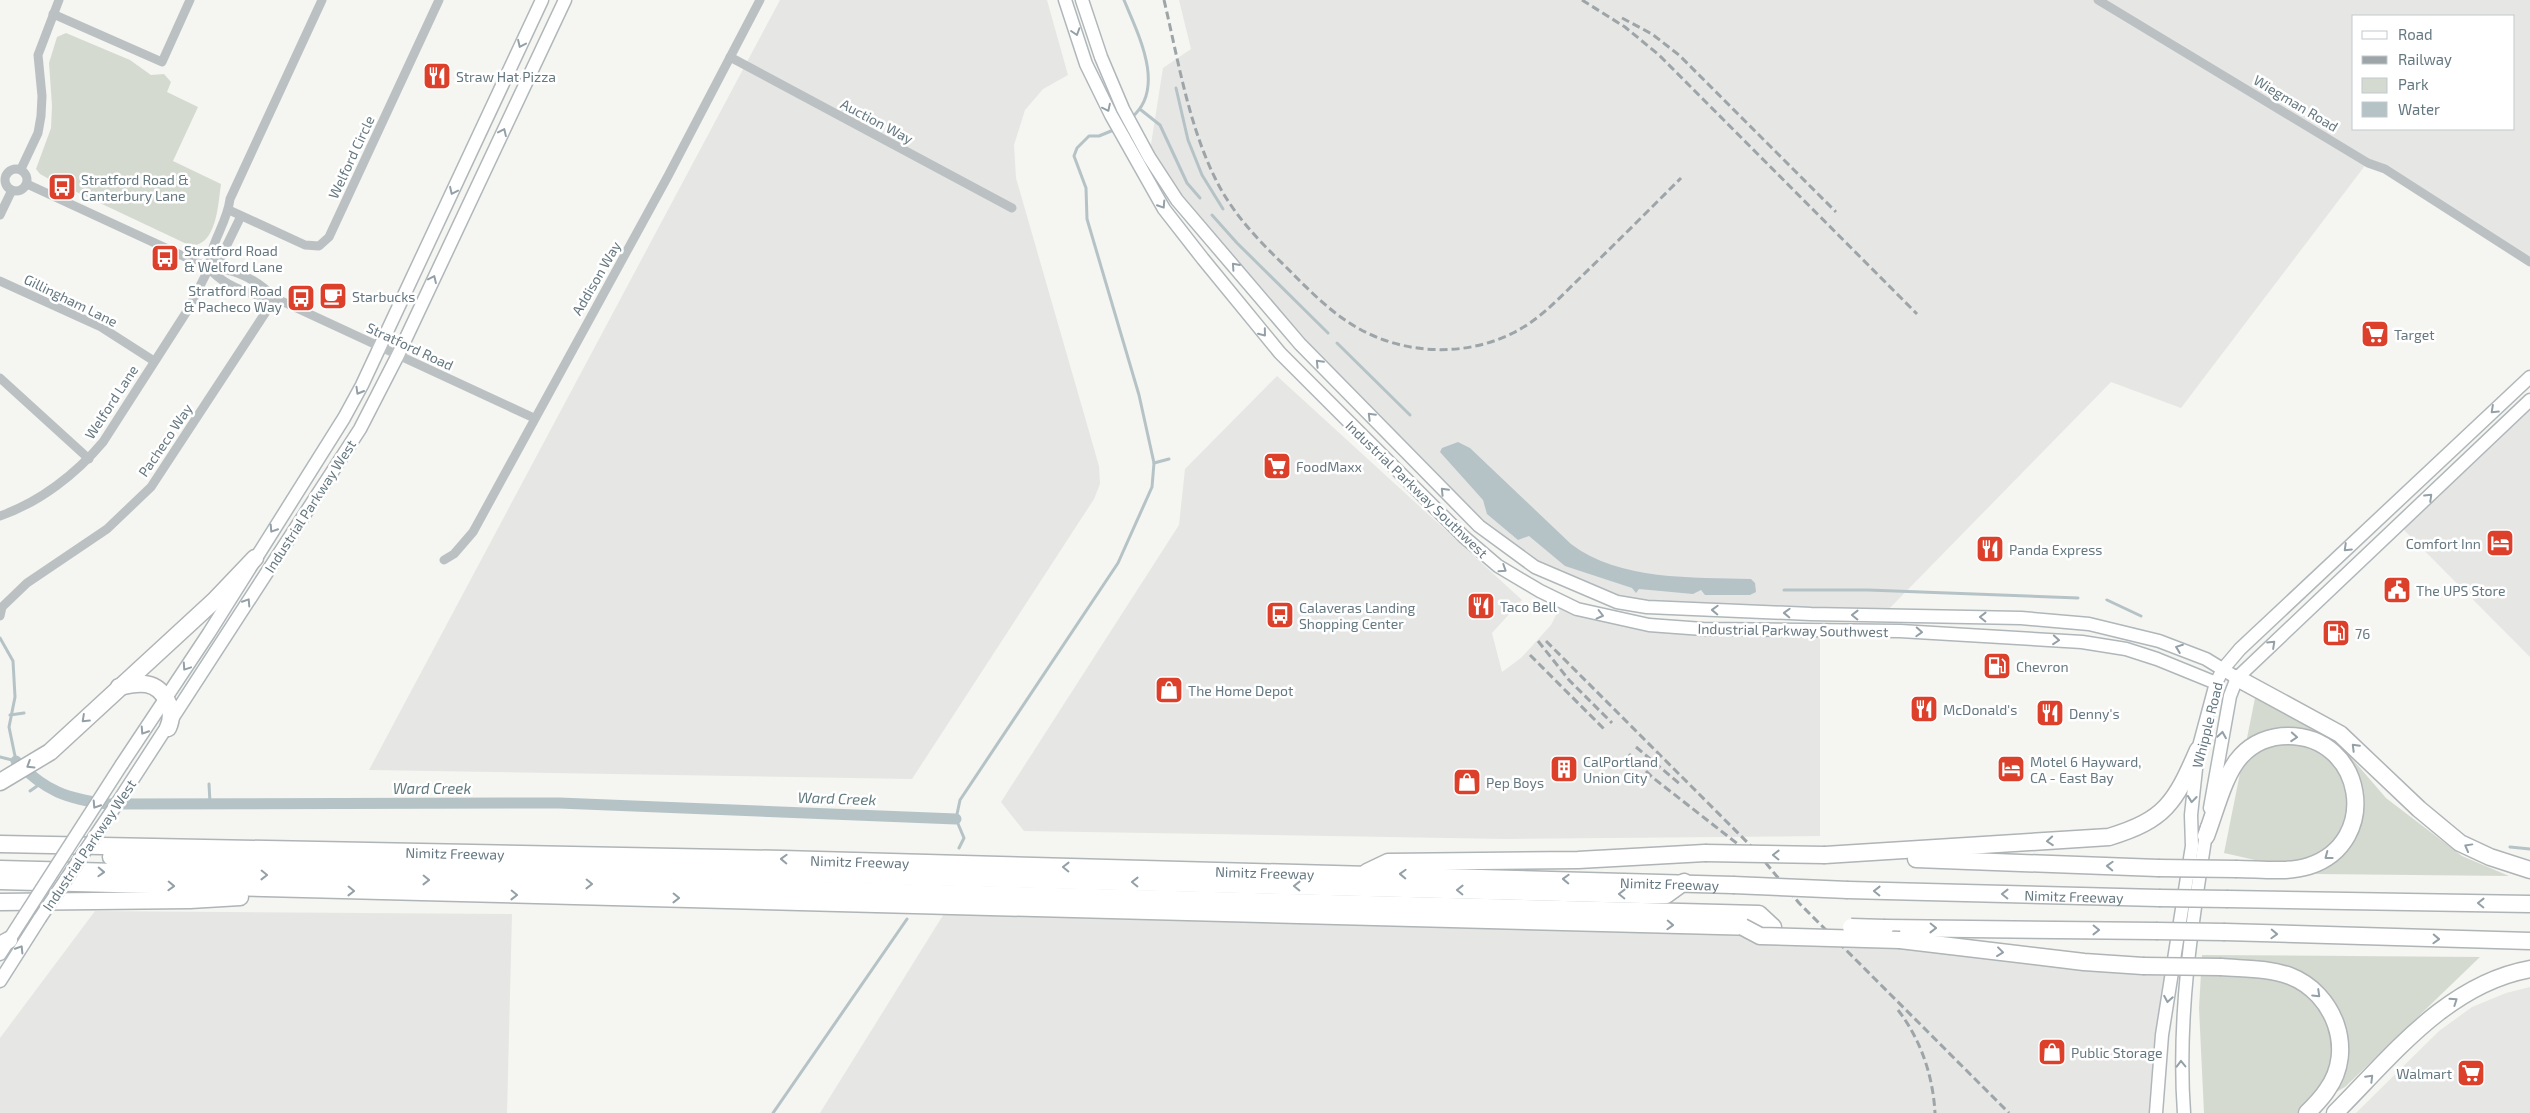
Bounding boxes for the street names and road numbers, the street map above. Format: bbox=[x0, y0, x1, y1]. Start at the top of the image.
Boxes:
street label: Wiegman Road bbox=[2251, 71, 2341, 135]
street label: Auction Way bbox=[838, 95, 917, 147]
street label: Welford Circle bbox=[324, 113, 378, 201]
street label: Addison Way bbox=[568, 237, 624, 318]
street label: Gillingham Lane bbox=[22, 270, 120, 330]
street label: Stratford Road bbox=[364, 318, 456, 374]
street label: Welford Lane bbox=[81, 362, 141, 442]
street label: Pacheco Way bbox=[134, 400, 196, 480]
street label: Industrial Parkway Southwest bbox=[1343, 417, 1491, 561]
street label: Industrial Parkway West bbox=[261, 436, 359, 576]
street label: Industrial Parkway Southwest bbox=[1698, 620, 1888, 640]
street label: Whipple Road bbox=[2188, 680, 2226, 770]
street label: Industrial Parkway West bbox=[39, 776, 139, 914]
street label: Nimitz Freeway bbox=[405, 843, 505, 862]
street label: Nimitz Freeway bbox=[810, 851, 910, 871]
street label: Nimitz Freeway bbox=[1215, 862, 1315, 882]
street label: Nimitz Freeway bbox=[1620, 873, 1720, 893]
street label: Nimitz Freeway bbox=[2024, 886, 2124, 906]

